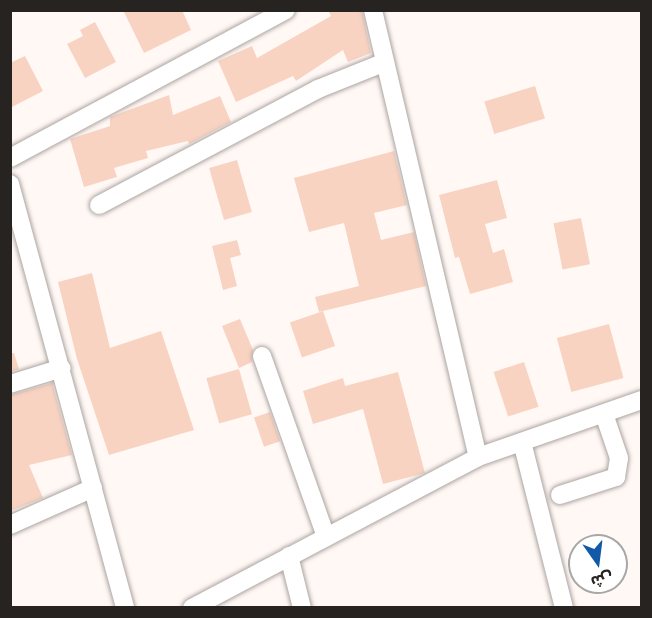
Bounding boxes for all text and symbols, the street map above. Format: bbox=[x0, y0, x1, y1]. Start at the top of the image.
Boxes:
north arrow bbox=[568, 534, 628, 594]
text: ش bbox=[589, 568, 615, 592]

